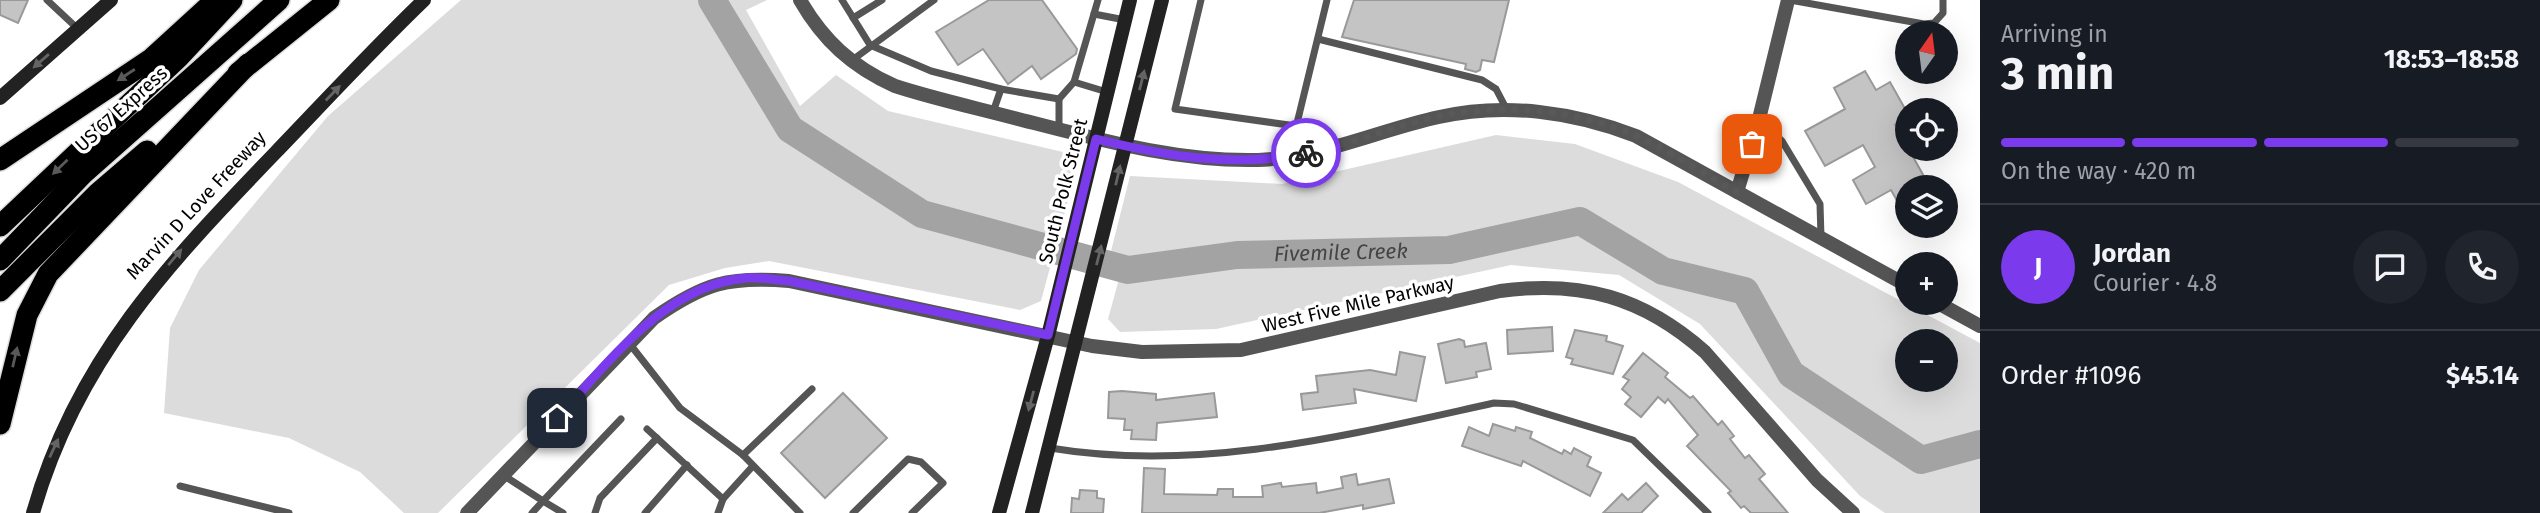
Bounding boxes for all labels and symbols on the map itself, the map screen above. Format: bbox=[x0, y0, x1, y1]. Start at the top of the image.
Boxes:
north arrow bbox=[1895, 21, 1958, 84]
one-way arrow bbox=[33, 53, 50, 69]
street label: US 67 Express bbox=[70, 61, 172, 156]
one-way arrow bbox=[117, 69, 136, 82]
one-way arrow bbox=[1137, 69, 1148, 91]
one-way arrow bbox=[324, 84, 341, 101]
pin bbox=[1722, 114, 1782, 174]
street label: South Polk Street bbox=[1034, 116, 1092, 266]
courier bbox=[1271, 118, 1341, 188]
street label: Marvin D Love Freeway bbox=[121, 126, 271, 284]
one-way arrow bbox=[52, 158, 69, 174]
one-way arrow bbox=[1113, 164, 1124, 186]
water label: Fivemile Creek bbox=[1273, 238, 1408, 267]
one-way arrow bbox=[1094, 244, 1105, 266]
one-way arrow bbox=[167, 248, 183, 266]
street label: West Five Mile Parkway bbox=[1260, 271, 1457, 337]
one-way arrow bbox=[10, 346, 21, 368]
pin bbox=[527, 388, 587, 448]
one-way arrow bbox=[1025, 391, 1036, 413]
one-way arrow bbox=[48, 438, 60, 458]

